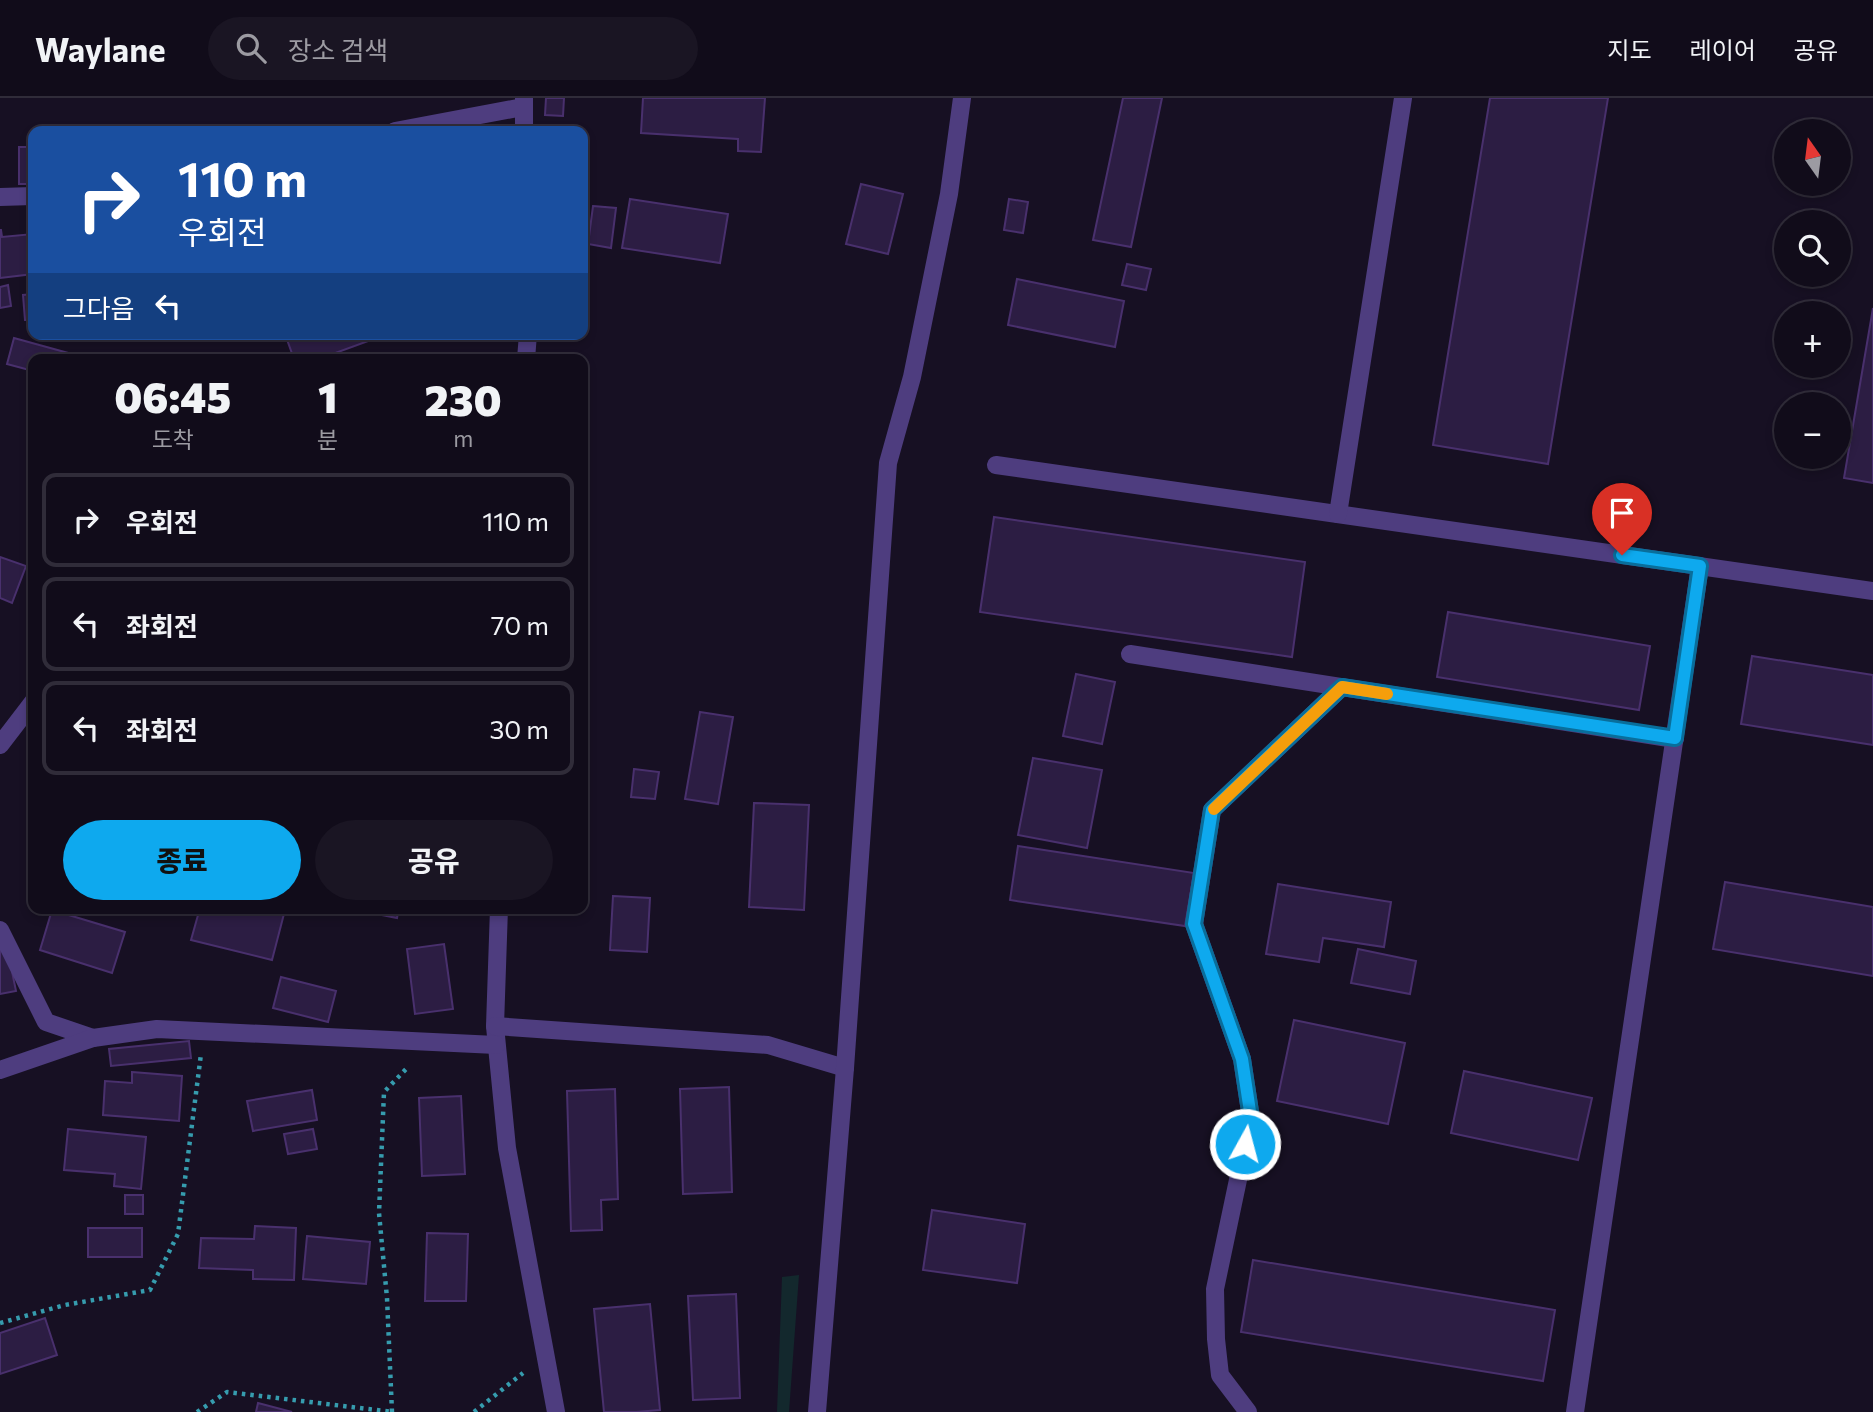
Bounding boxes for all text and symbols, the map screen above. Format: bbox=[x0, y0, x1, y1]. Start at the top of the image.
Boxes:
search box bbox=[208, 17, 698, 80]
text: Waylane bbox=[35, 28, 166, 69]
icon: search bbox=[232, 29, 270, 67]
text: 장소 검색 bbox=[288, 34, 388, 65]
text: 지도 bbox=[1607, 35, 1652, 64]
text: 레이어 bbox=[1690, 35, 1756, 64]
text: 공유 bbox=[1794, 35, 1838, 64]
north arrow bbox=[1774, 119, 1852, 196]
map controls bbox=[1774, 119, 1851, 469]
text: 110 m bbox=[178, 147, 307, 207]
icon: right bbox=[63, 154, 154, 245]
button: search bbox=[1774, 210, 1851, 287]
text: 우회전 bbox=[178, 211, 266, 251]
icon: left bbox=[149, 287, 187, 325]
text: 그다음 bbox=[63, 292, 135, 323]
button: + bbox=[1774, 301, 1851, 378]
text: 06:45 bbox=[114, 370, 231, 422]
text: 1 bbox=[318, 370, 338, 422]
text: 230 bbox=[425, 373, 502, 425]
button: − bbox=[1774, 392, 1851, 469]
text: m bbox=[453, 424, 473, 452]
text: 도착 bbox=[151, 425, 194, 453]
text: 분 bbox=[317, 425, 338, 453]
pin bbox=[1592, 483, 1652, 555]
icon: arrive bbox=[1603, 494, 1641, 532]
icon: right bbox=[67, 501, 105, 539]
text: 110 m bbox=[482, 505, 549, 536]
text: 우회전 bbox=[126, 506, 198, 537]
icon: left bbox=[67, 605, 105, 643]
text: 70 m bbox=[491, 609, 549, 640]
text: 좌회전 bbox=[126, 610, 198, 641]
icon: left bbox=[67, 709, 105, 747]
text: 30 m bbox=[490, 713, 549, 744]
text: 좌회전 bbox=[126, 714, 198, 745]
button: 종료 bbox=[63, 820, 301, 900]
button: 공유 bbox=[315, 820, 553, 900]
position arrow bbox=[1208, 1107, 1282, 1181]

